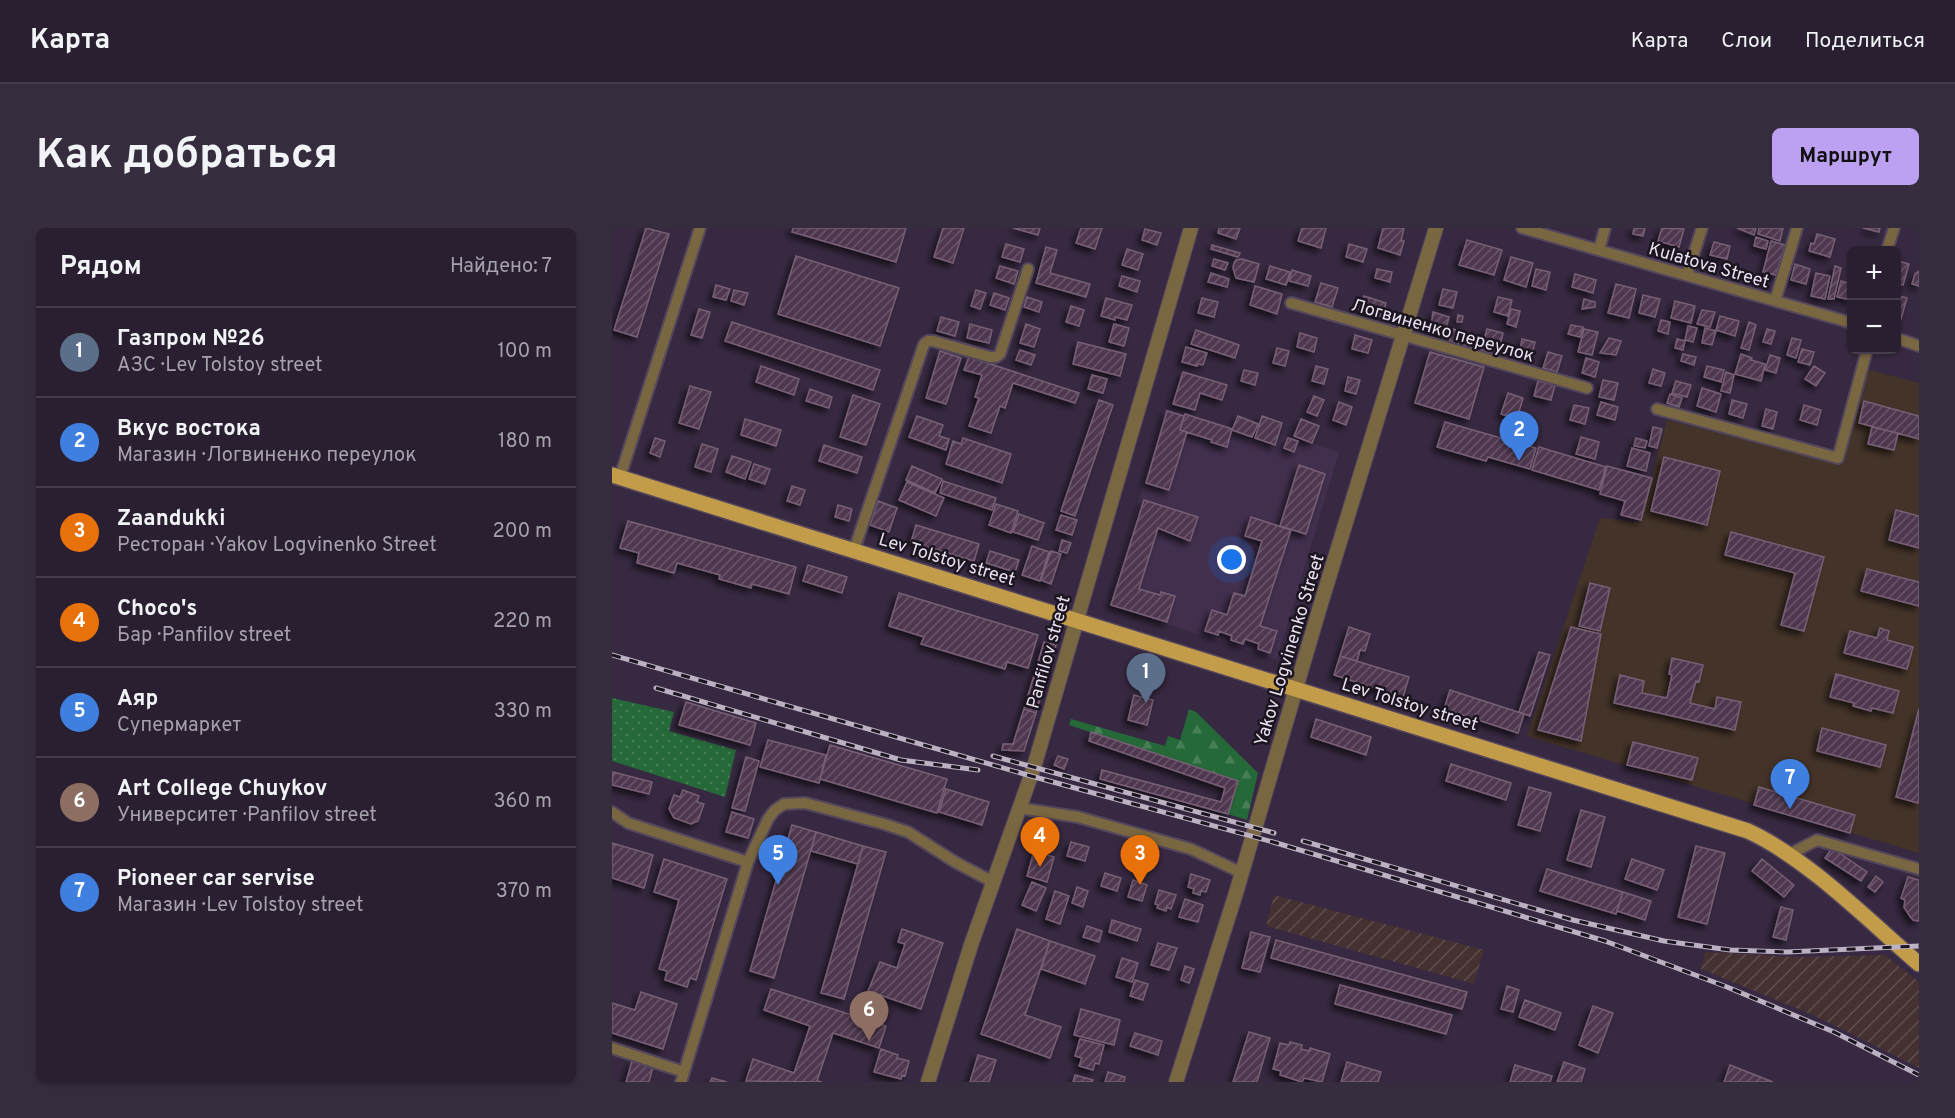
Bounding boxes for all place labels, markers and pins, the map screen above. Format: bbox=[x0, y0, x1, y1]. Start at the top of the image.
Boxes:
pin: 2 bbox=[1500, 412, 1538, 461]
pin: 1 bbox=[1126, 654, 1166, 703]
pin: 7 bbox=[1770, 760, 1810, 809]
pin: 4 bbox=[1020, 818, 1060, 867]
pin: 5 bbox=[758, 836, 798, 885]
pin: 3 bbox=[1120, 836, 1160, 885]
pin: 6 bbox=[850, 992, 888, 1041]

